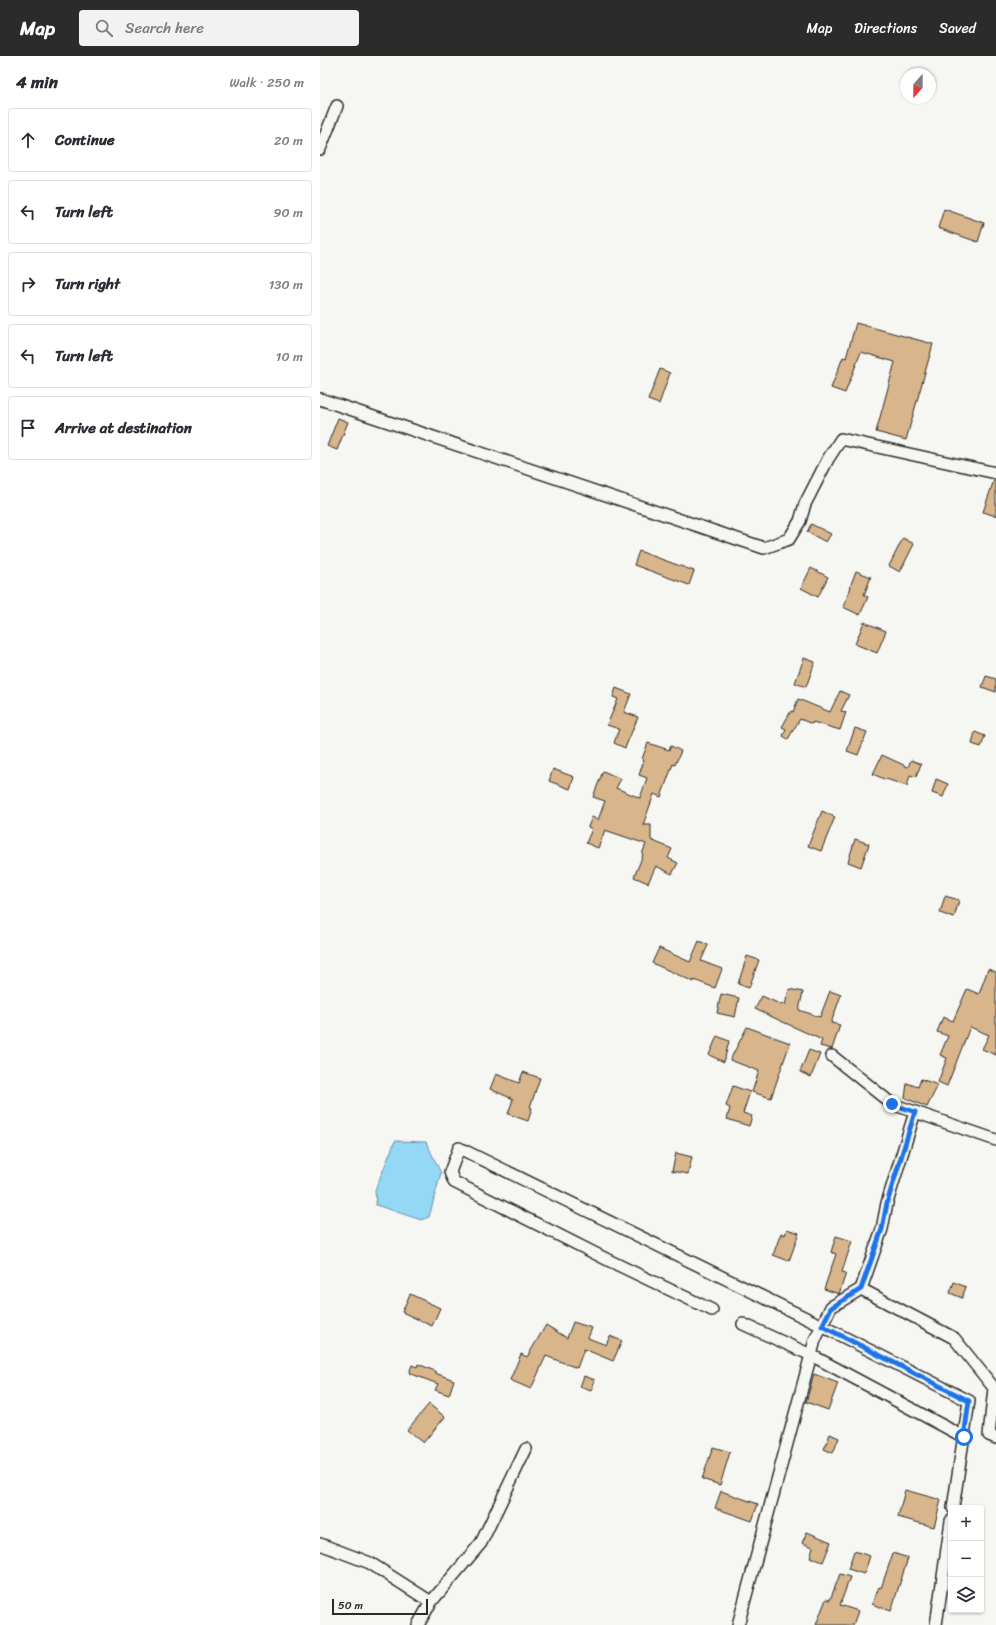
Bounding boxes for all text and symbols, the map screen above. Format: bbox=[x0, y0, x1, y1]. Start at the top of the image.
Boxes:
search box bbox=[79, 10, 359, 46]
text: Map bbox=[20, 12, 55, 45]
text: Search here bbox=[125, 15, 204, 41]
text: Map bbox=[806, 16, 832, 41]
text: Directions bbox=[854, 16, 917, 41]
text: Saved bbox=[939, 16, 976, 41]
icon: search bbox=[93, 17, 115, 39]
text: 4 min bbox=[16, 67, 58, 97]
north arrow bbox=[900, 68, 936, 104]
text: Walk · 250 m bbox=[230, 71, 304, 94]
text: Continue bbox=[55, 127, 115, 153]
icon: ahead bbox=[17, 129, 39, 151]
text: 20 m bbox=[274, 129, 303, 152]
text: Turn left bbox=[55, 199, 113, 225]
icon: left bbox=[17, 201, 39, 223]
text: 90 m bbox=[273, 201, 303, 224]
text: Turn right bbox=[55, 271, 120, 297]
icon: right bbox=[17, 273, 39, 295]
text: 130 m bbox=[269, 273, 303, 296]
text: Turn left bbox=[55, 343, 113, 369]
icon: left bbox=[17, 345, 39, 367]
text: 10 m bbox=[276, 345, 303, 368]
text: Arrive at destination bbox=[55, 415, 192, 441]
icon: arrive bbox=[17, 417, 39, 439]
route end bbox=[883, 1095, 901, 1113]
route start bbox=[955, 1428, 973, 1446]
map controls bbox=[948, 1505, 984, 1613]
button: + bbox=[948, 1505, 984, 1541]
button: − bbox=[948, 1541, 984, 1577]
button: layers bbox=[948, 1577, 984, 1613]
text: 50 m bbox=[338, 1596, 363, 1615]
scale bar bbox=[332, 1597, 428, 1616]

